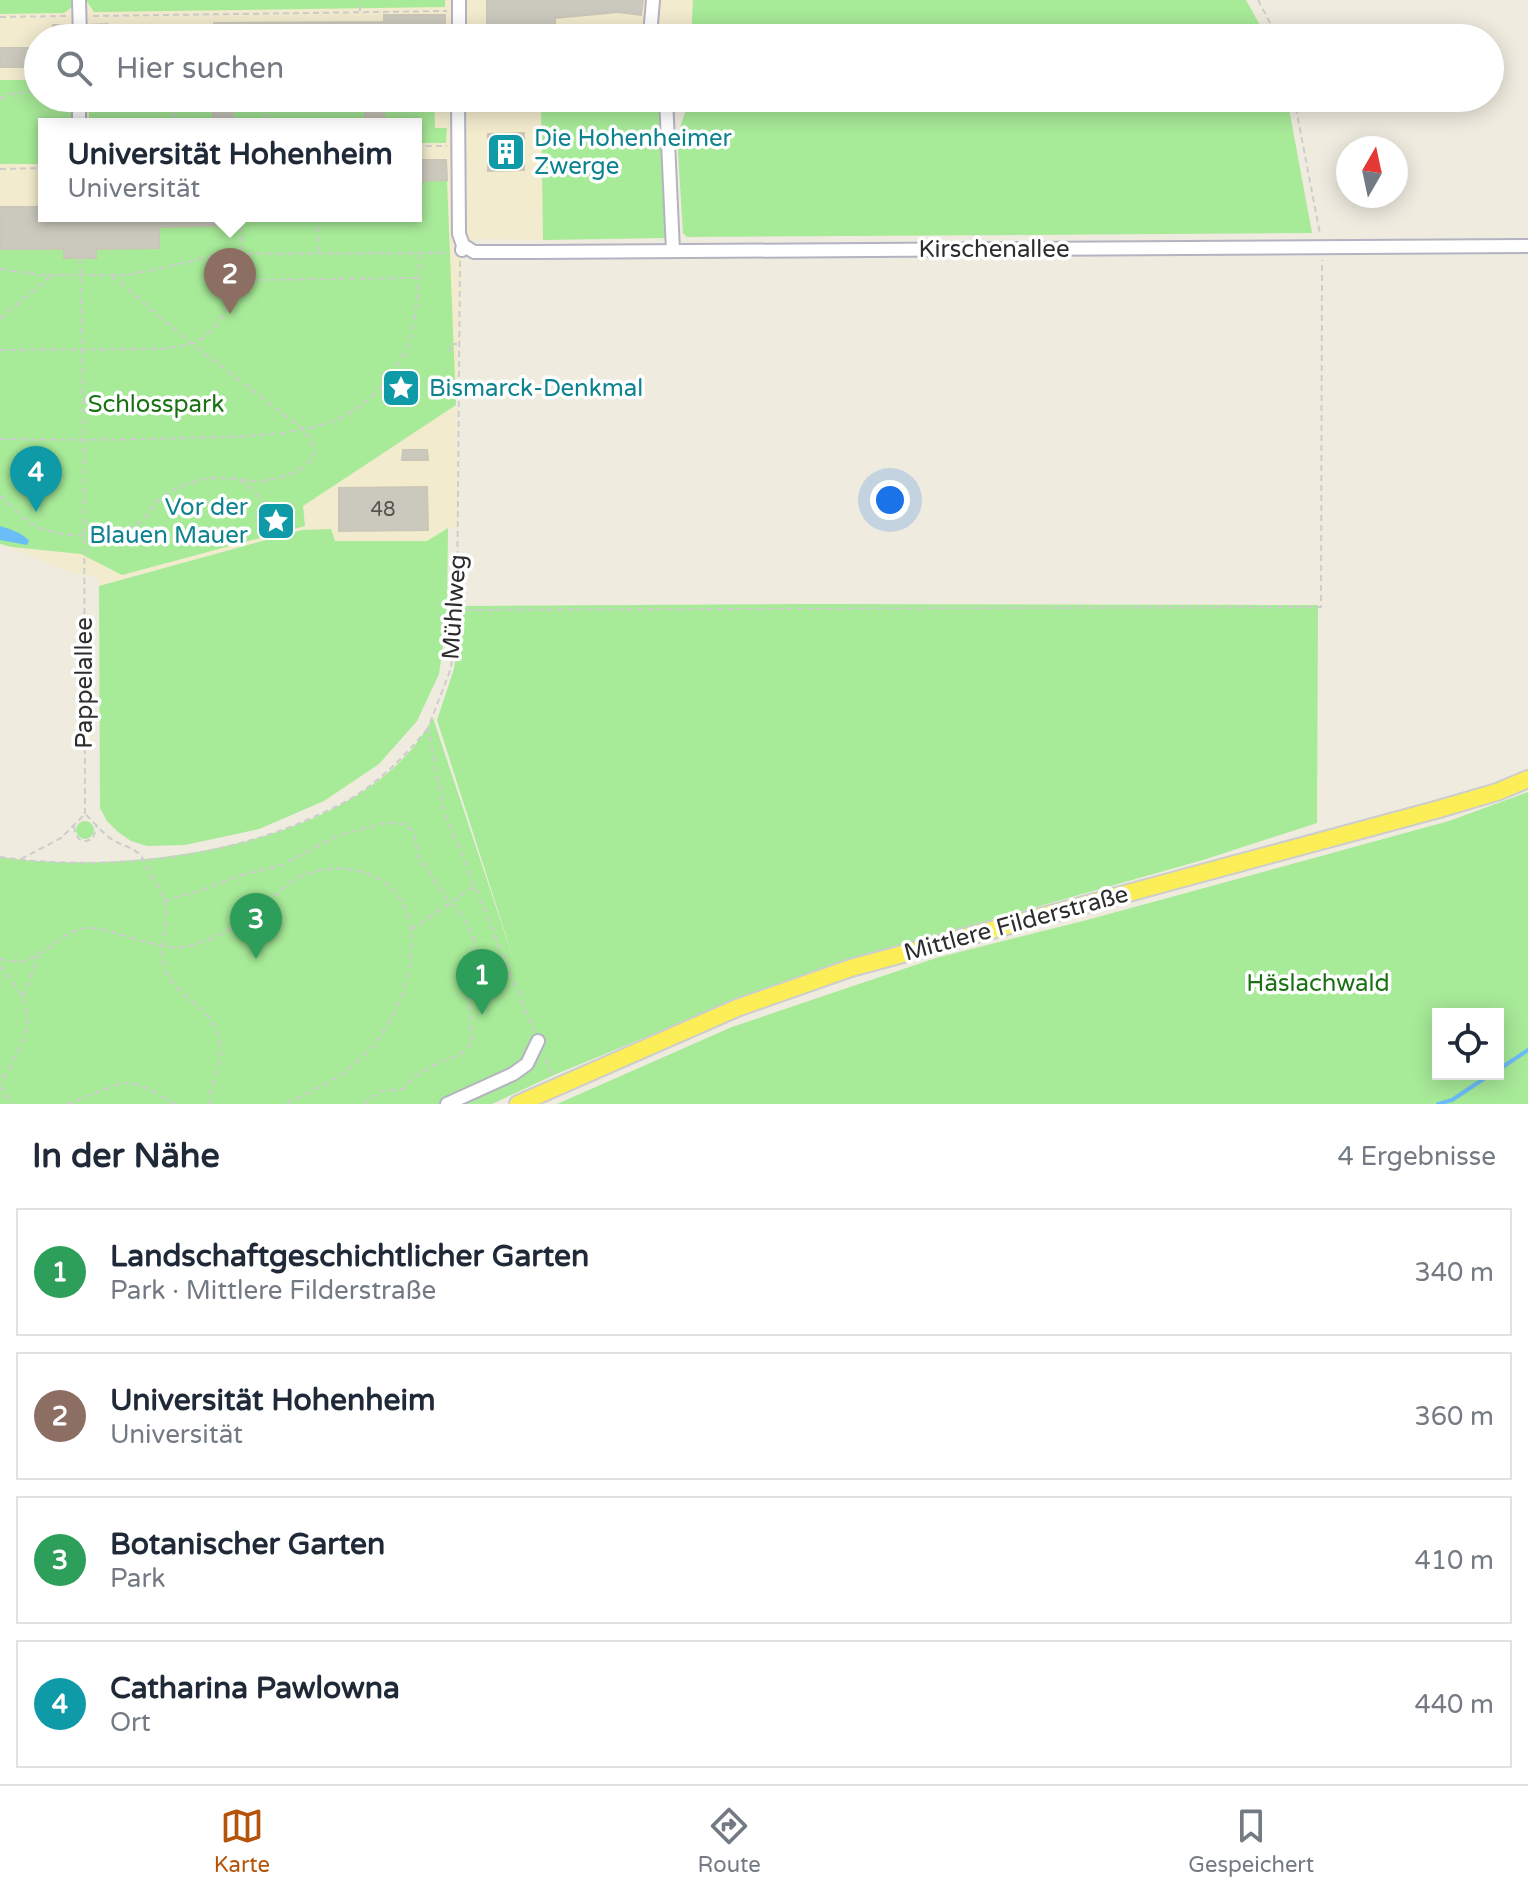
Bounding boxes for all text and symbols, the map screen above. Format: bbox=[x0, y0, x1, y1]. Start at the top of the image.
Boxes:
search box bbox=[24, 24, 1504, 112]
icon: search bbox=[52, 46, 96, 90]
text: Hier suchen bbox=[116, 50, 284, 87]
popup bbox=[38, 118, 422, 222]
place label: Die Hohenheimer Zwerge bbox=[534, 124, 733, 181]
building icon: Die Hohenheimer Zwerge bbox=[485, 131, 527, 173]
text: Universität Hohenheim bbox=[67, 136, 393, 173]
north arrow bbox=[1336, 136, 1408, 208]
text: Universität bbox=[67, 173, 200, 204]
street label: Kirschenallee bbox=[919, 235, 1069, 264]
pin: 2 bbox=[204, 248, 256, 314]
place icon: Bismarck-Denkmal bbox=[380, 367, 422, 409]
place label: Bismarck-Denkmal bbox=[429, 374, 643, 403]
park label: Schlosspark bbox=[88, 390, 224, 419]
pin: 4 bbox=[10, 446, 62, 512]
your location bbox=[870, 480, 910, 520]
place label: Vor der Blauen Mauer bbox=[89, 493, 249, 550]
house number: 48 bbox=[370, 498, 396, 522]
place icon: Vor der Blauen Mauer bbox=[255, 500, 297, 542]
street label: Mühlweg bbox=[436, 553, 473, 661]
street label: Pappelallee bbox=[70, 617, 99, 749]
street label: Mittlere Filderstraße bbox=[901, 880, 1132, 967]
pin: 3 bbox=[230, 893, 282, 959]
pin: 1 bbox=[456, 949, 508, 1015]
park label: Häslachwald bbox=[1246, 969, 1390, 998]
map controls bbox=[1432, 1008, 1504, 1080]
button: locate bbox=[1432, 1008, 1504, 1080]
text: In der Nähe bbox=[32, 1136, 220, 1177]
text: 4 Ergebnisse bbox=[1337, 1141, 1496, 1172]
text: Landschaftgeschichtlicher Garten bbox=[110, 1238, 589, 1275]
text: 1 bbox=[52, 1257, 68, 1288]
text: 340 m bbox=[1414, 1257, 1494, 1288]
text: Park · Mittlere Filderstraße bbox=[110, 1275, 436, 1306]
text: Universität Hohenheim bbox=[110, 1382, 435, 1419]
text: 2 bbox=[52, 1401, 68, 1432]
text: 360 m bbox=[1414, 1401, 1494, 1432]
text: Universität bbox=[110, 1419, 243, 1450]
text: Botanischer Garten bbox=[110, 1526, 385, 1563]
text: 3 bbox=[52, 1545, 68, 1576]
text: 410 m bbox=[1414, 1545, 1494, 1576]
text: Park bbox=[110, 1563, 166, 1594]
text: Catharina Pawlowna bbox=[110, 1670, 400, 1707]
text: 4 bbox=[52, 1689, 68, 1720]
text: 440 m bbox=[1414, 1689, 1494, 1720]
text: Ort bbox=[110, 1707, 151, 1738]
tab: Karte bbox=[214, 1804, 270, 1878]
tab: Route bbox=[698, 1804, 761, 1878]
tab: Gespeichert bbox=[1188, 1804, 1314, 1878]

